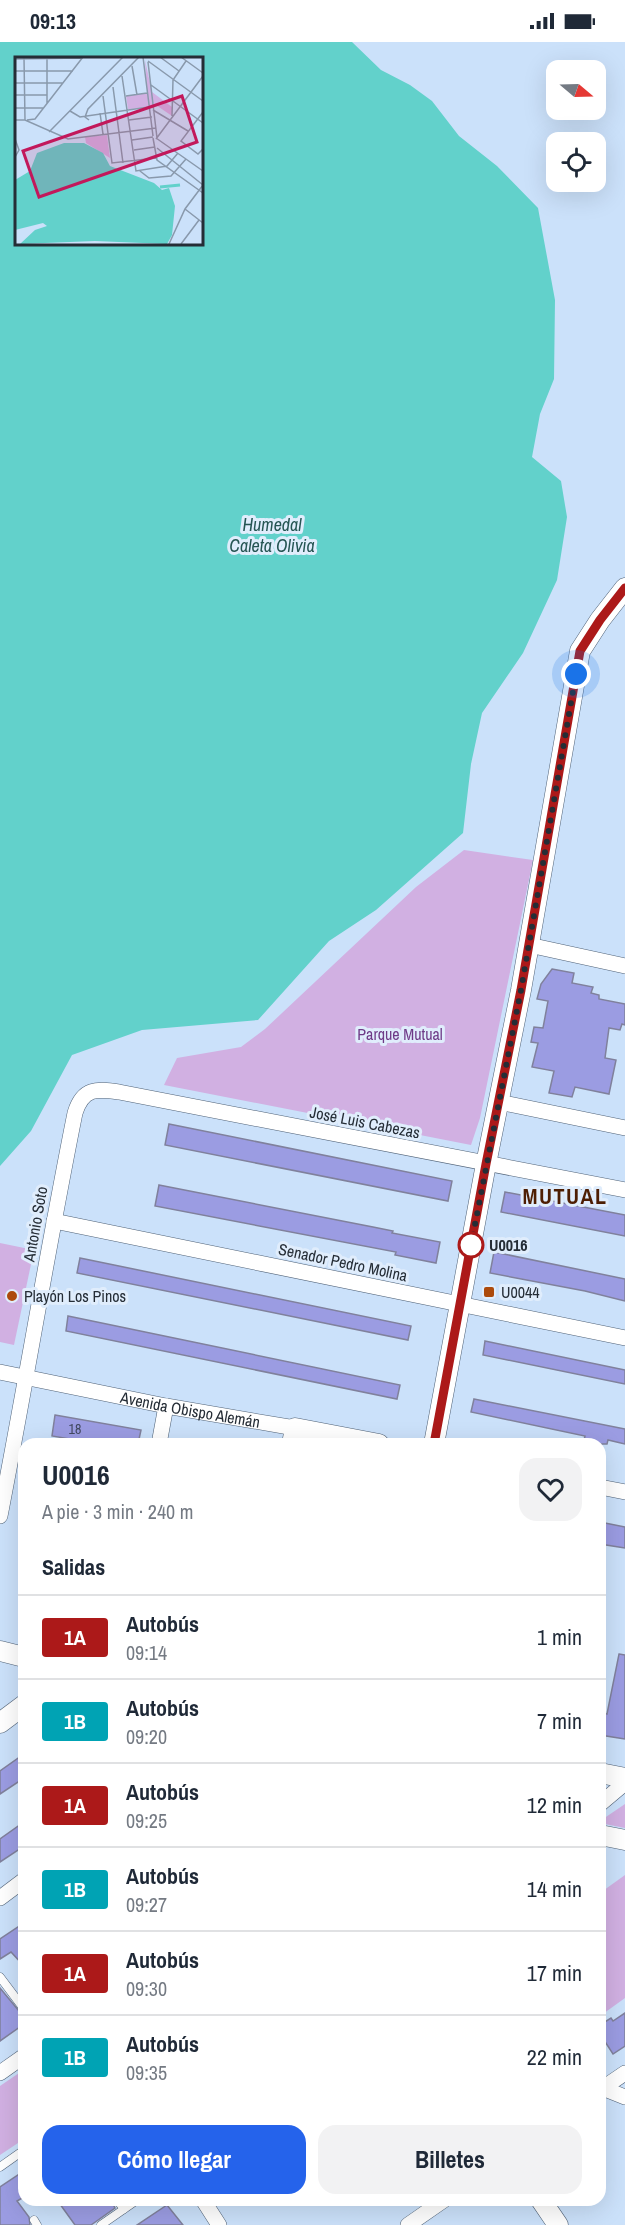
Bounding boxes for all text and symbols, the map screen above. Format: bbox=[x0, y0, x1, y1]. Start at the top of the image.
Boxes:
text: 09:13 bbox=[30, 6, 76, 36]
inset map bbox=[15, 57, 202, 244]
north arrow bbox=[546, 60, 606, 120]
map controls bbox=[546, 60, 606, 192]
button: locate bbox=[546, 132, 606, 192]
water label: Humedal Caleta Olivia bbox=[229, 512, 315, 558]
your location bbox=[561, 659, 591, 689]
park label: Parque Mutual bbox=[357, 1023, 443, 1045]
street label: José Luis Cabezas bbox=[308, 1101, 422, 1143]
district label: MUTUAL bbox=[522, 1181, 608, 1211]
street label: Antonio Soto bbox=[17, 1185, 52, 1264]
marker: U0016 bbox=[458, 1232, 484, 1258]
place label: U0016 bbox=[489, 1234, 528, 1256]
street label: Senador Pedro Molina bbox=[277, 1238, 410, 1287]
place label: U0044 bbox=[501, 1281, 540, 1303]
place label: Playón Los Pinos bbox=[24, 1285, 126, 1307]
marker: U0044 bbox=[482, 1285, 496, 1299]
marker: Playón Los Pinos bbox=[5, 1289, 19, 1303]
street label: Avenida Obispo Alemán bbox=[118, 1386, 262, 1433]
house number: 18 bbox=[69, 1420, 81, 1438]
text: U0016 bbox=[42, 1456, 110, 1494]
button: heart bbox=[519, 1458, 582, 1521]
text: A pie · 3 min · 240 m bbox=[42, 1498, 193, 1525]
text: Salidas bbox=[42, 1552, 105, 1582]
text: Autobús bbox=[126, 1609, 199, 1639]
text: 1 min bbox=[537, 1622, 582, 1652]
text: 1A bbox=[64, 1623, 86, 1652]
text: 09:14 bbox=[126, 1639, 167, 1666]
text: Autobús bbox=[126, 1693, 199, 1723]
text: 7 min bbox=[537, 1706, 582, 1736]
text: 1B bbox=[64, 1707, 86, 1736]
text: 09:20 bbox=[126, 1723, 167, 1750]
text: Autobús bbox=[126, 1777, 199, 1807]
text: 12 min bbox=[527, 1790, 582, 1820]
text: 1A bbox=[64, 1791, 86, 1820]
text: 09:25 bbox=[126, 1807, 167, 1834]
text: Autobús bbox=[126, 1861, 199, 1891]
text: 14 min bbox=[527, 1874, 582, 1904]
text: 1B bbox=[64, 1875, 86, 1904]
text: 09:27 bbox=[126, 1891, 167, 1918]
text: Autobús bbox=[126, 1945, 199, 1975]
text: 17 min bbox=[527, 1958, 582, 1988]
text: 1A bbox=[64, 1959, 86, 1988]
text: 09:30 bbox=[126, 1975, 167, 2002]
text: Autobús bbox=[126, 2029, 199, 2059]
text: 22 min bbox=[527, 2042, 582, 2072]
text: 1B bbox=[64, 2043, 86, 2072]
text: 09:35 bbox=[126, 2059, 167, 2086]
button: Cómo llegar bbox=[42, 2125, 306, 2194]
button: Billetes bbox=[318, 2125, 582, 2194]

